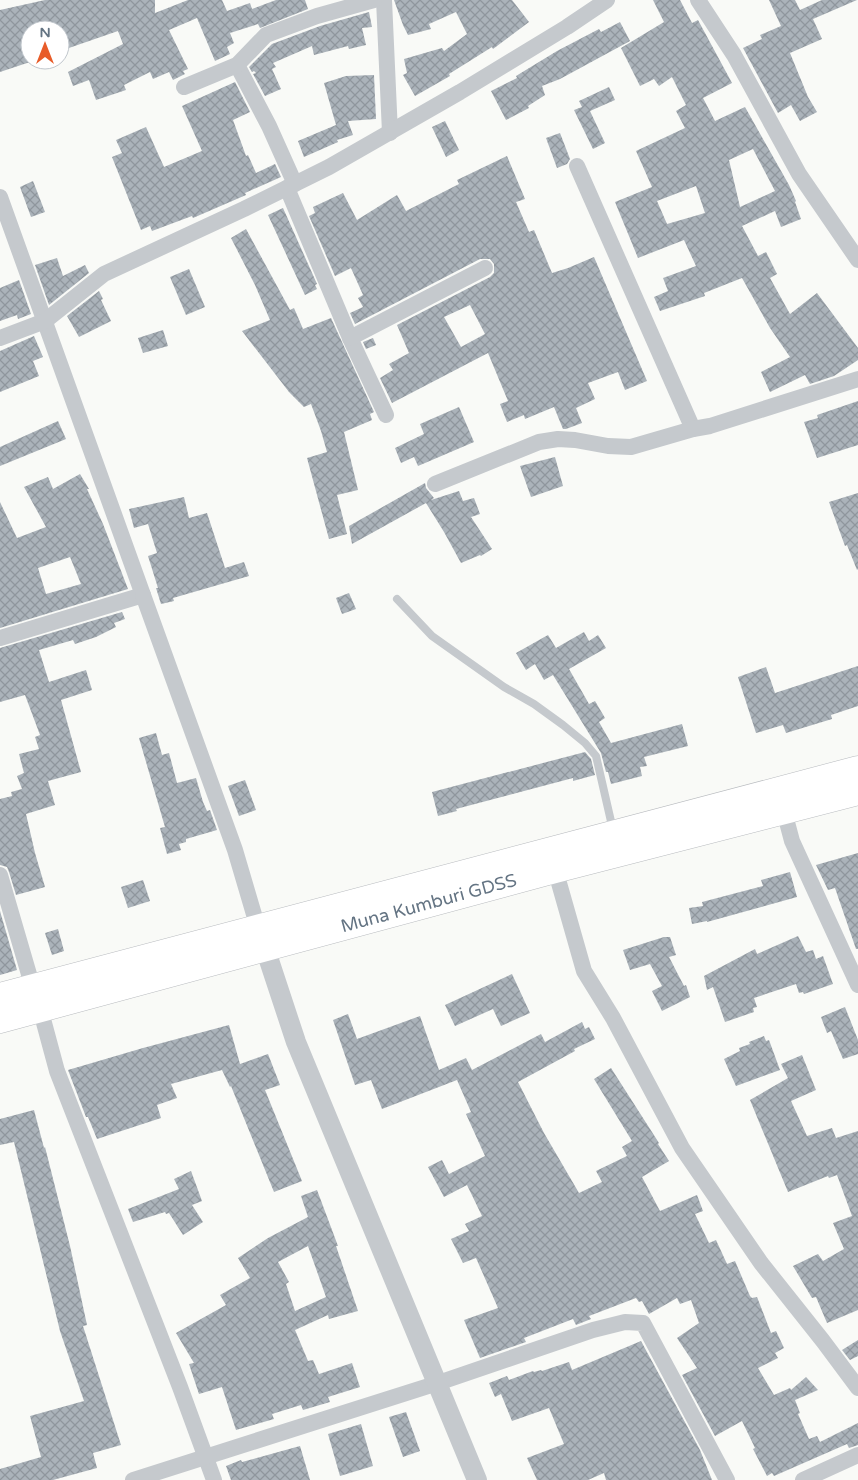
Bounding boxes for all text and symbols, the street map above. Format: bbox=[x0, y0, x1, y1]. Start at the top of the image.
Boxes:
north arrow bbox=[20, 20, 70, 70]
text: N bbox=[39, 24, 51, 41]
street label: Muna Kumburi GDSS bbox=[338, 869, 519, 937]

